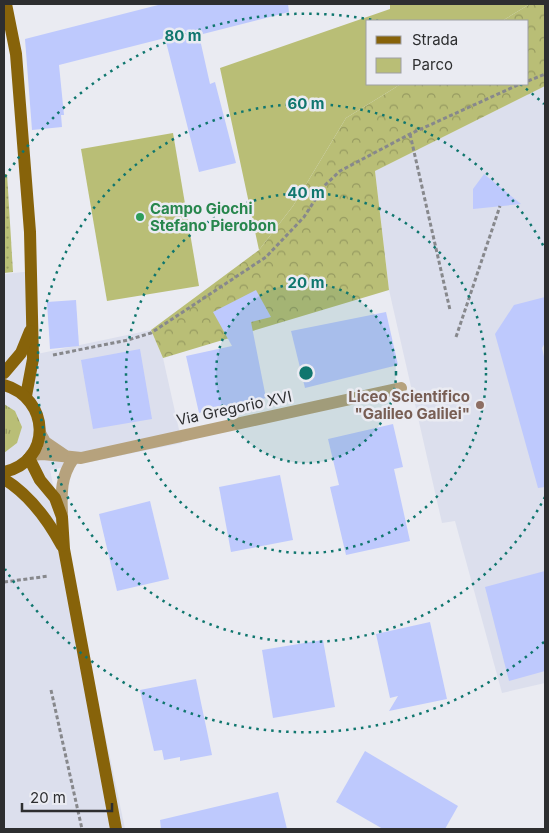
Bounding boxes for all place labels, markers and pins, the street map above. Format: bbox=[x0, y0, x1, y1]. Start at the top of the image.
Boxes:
place label: Campo Giochi Stefano Pierobon bbox=[150, 199, 276, 235]
marker: Campo Giochi Stefano Pierobon bbox=[134, 211, 146, 223]
centre of rings bbox=[297, 364, 315, 382]
place label: Liceo Scientifico "Galileo Galilei" bbox=[348, 387, 470, 423]
marker: Liceo Scientifico "Galileo Galilei" bbox=[474, 399, 486, 411]

